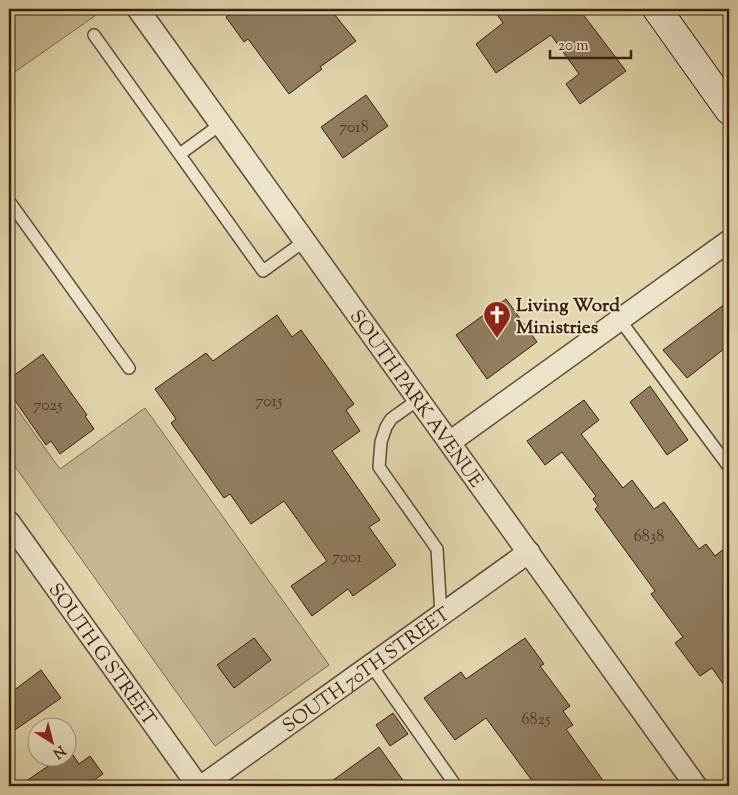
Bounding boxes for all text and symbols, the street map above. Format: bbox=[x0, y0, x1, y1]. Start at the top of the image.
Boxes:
scale bar bbox=[550, 28, 632, 60]
text: 20 m bbox=[558, 36, 589, 57]
house number: 7018 bbox=[339, 117, 369, 140]
place label: Living Word Ministries bbox=[516, 293, 620, 342]
church icon: Living Word Ministries bbox=[482, 300, 512, 339]
street label: SOUTH PARK AVENUE bbox=[342, 305, 489, 494]
house number: 7015 bbox=[256, 391, 283, 414]
house number: 7025 bbox=[34, 395, 63, 418]
house number: 6838 bbox=[634, 526, 664, 549]
house number: 7001 bbox=[332, 547, 363, 570]
street label: SOUTH G STREET bbox=[41, 578, 162, 732]
street label: SOUTH 70TH STREET bbox=[278, 602, 456, 740]
house number: 6825 bbox=[522, 709, 551, 732]
north arrow bbox=[28, 718, 78, 768]
text: N bbox=[48, 740, 69, 762]

